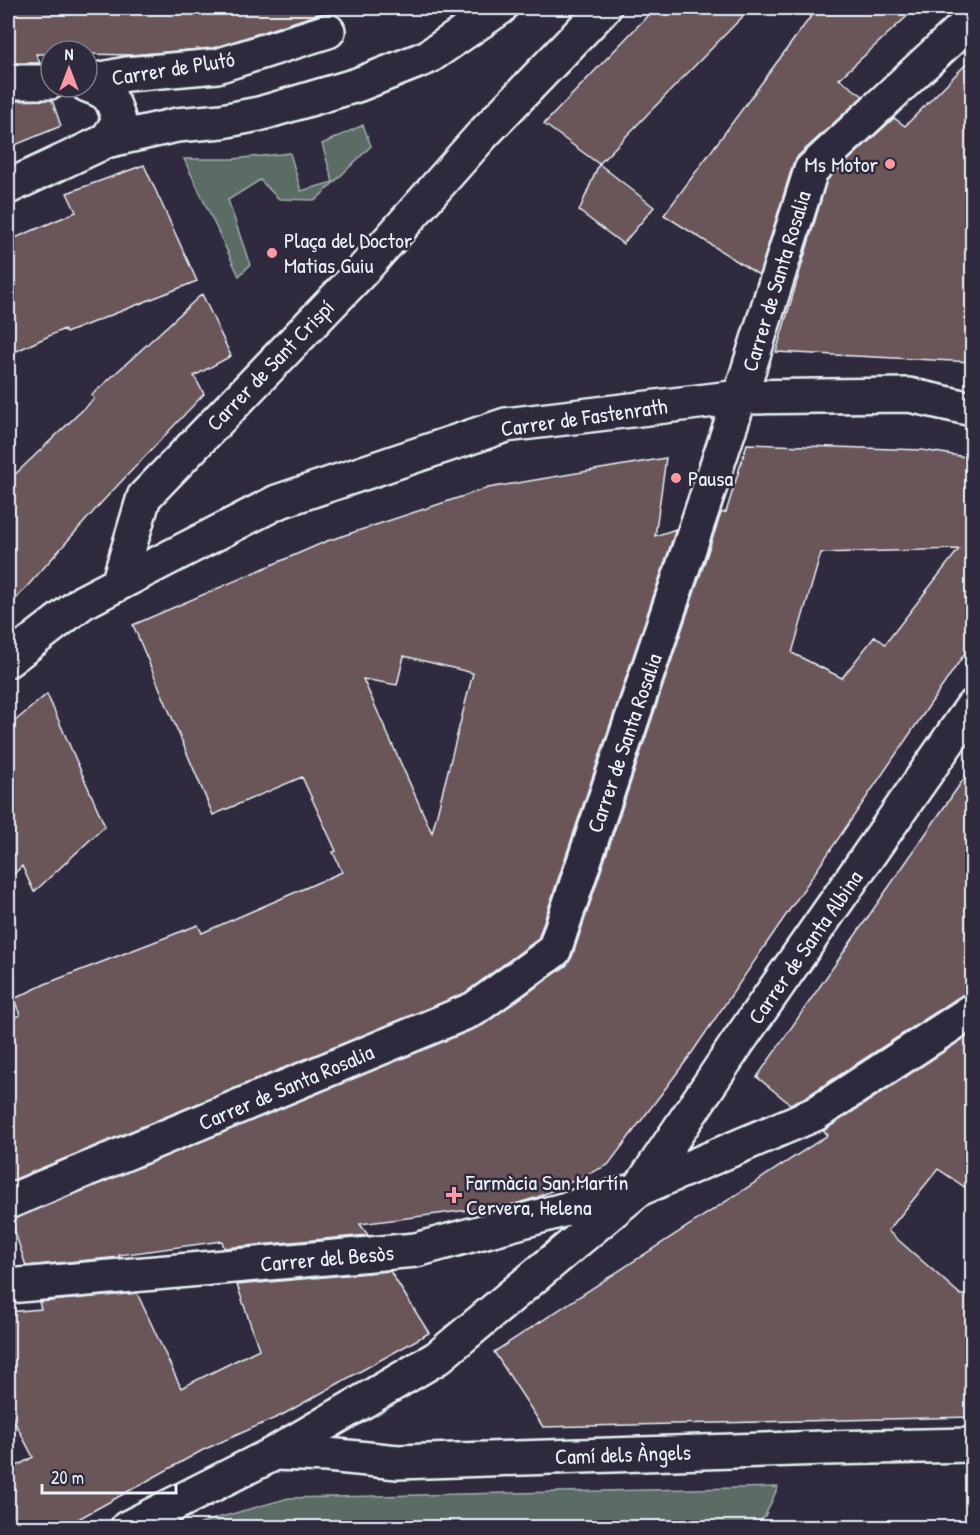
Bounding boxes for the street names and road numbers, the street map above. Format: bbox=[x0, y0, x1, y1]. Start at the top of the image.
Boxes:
street label: Carrer de Plutó bbox=[109, 43, 237, 93]
street label: Carrer de Santa Rosalia bbox=[734, 187, 818, 375]
street label: Carrer de Sant Crispí bbox=[200, 293, 340, 437]
street label: Carrer de Fastenrath bbox=[499, 390, 669, 444]
street label: Carrer de Santa Rosalia bbox=[579, 649, 669, 837]
street label: Carrer de Santa Albina bbox=[741, 864, 870, 1030]
street label: Carrer de Santa Rosalia bbox=[194, 1036, 379, 1137]
street label: Carrer del Besòs bbox=[259, 1237, 395, 1279]
street label: Camí dels Àngels bbox=[555, 1437, 691, 1471]

